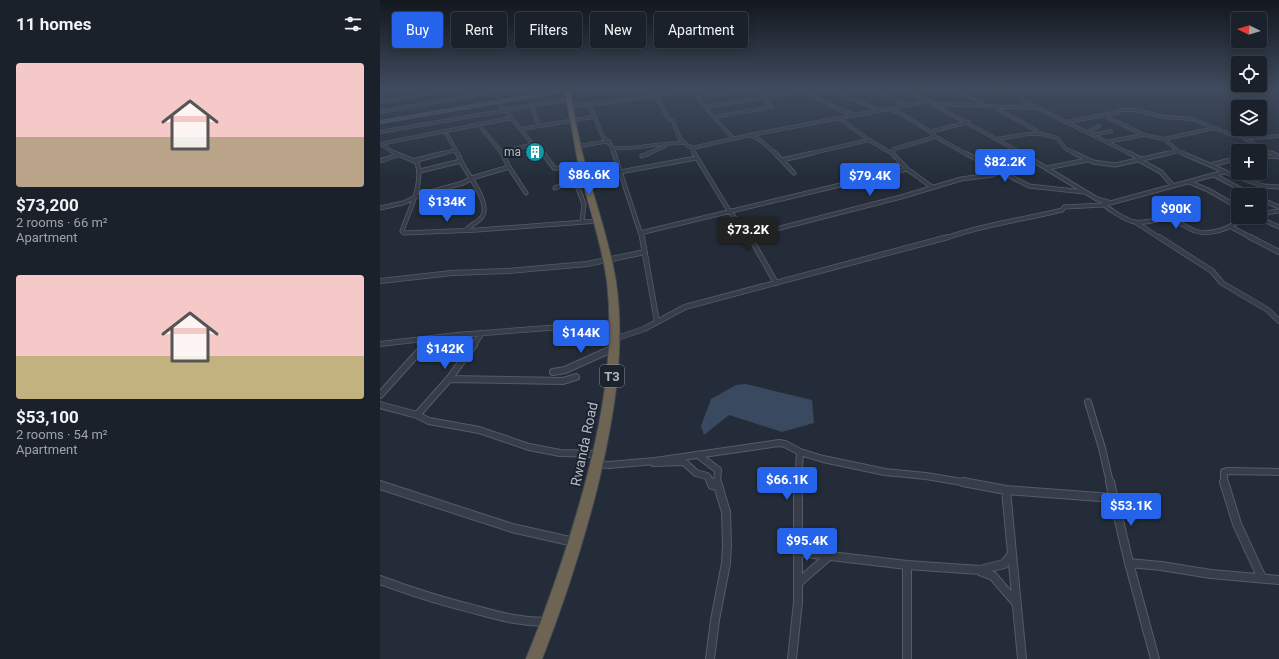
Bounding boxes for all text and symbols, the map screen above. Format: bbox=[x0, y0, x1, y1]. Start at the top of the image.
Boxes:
chip: Buy bbox=[392, 12, 443, 48]
chip: Rent bbox=[451, 12, 507, 48]
chip: Filters bbox=[515, 12, 582, 48]
chip: New bbox=[590, 12, 646, 48]
chip: Apartment bbox=[654, 12, 748, 48]
north arrow bbox=[1231, 12, 1267, 48]
map controls bbox=[1231, 12, 1267, 224]
icon: filters bbox=[342, 13, 364, 35]
text: 11 homes bbox=[16, 14, 92, 34]
button: locate bbox=[1231, 56, 1267, 92]
icon: home bbox=[154, 89, 226, 161]
button: layers bbox=[1231, 100, 1267, 136]
building icon: ma bbox=[524, 141, 546, 163]
button: + bbox=[1231, 144, 1267, 180]
place label: ma bbox=[504, 145, 521, 159]
pin: $82.2K bbox=[972, 149, 1038, 183]
text: $82.2K bbox=[984, 154, 1026, 169]
pin: $86.6K bbox=[556, 162, 622, 196]
pin: $79.4K bbox=[837, 163, 903, 197]
text: $86.6K bbox=[568, 167, 610, 182]
text: $79.4K bbox=[849, 168, 891, 183]
button: − bbox=[1231, 188, 1267, 224]
pin: $134K bbox=[419, 189, 475, 223]
text: $134K bbox=[428, 194, 466, 209]
text: $73,200 bbox=[16, 195, 79, 215]
pin: $90K bbox=[1152, 196, 1200, 230]
text: $90K bbox=[1161, 201, 1191, 216]
text: 2 rooms · 66 m² bbox=[16, 215, 108, 230]
pin: $73.2K bbox=[715, 217, 781, 251]
text: $73.2K bbox=[727, 222, 769, 237]
text: Apartment bbox=[16, 230, 78, 245]
icon: home bbox=[154, 301, 226, 373]
pin: $144K bbox=[553, 320, 609, 354]
text: $144K bbox=[562, 325, 600, 340]
pin: $142K bbox=[417, 336, 473, 370]
text: $142K bbox=[426, 341, 464, 356]
road number: T3 bbox=[600, 365, 624, 387]
street label: Rwanda Road bbox=[567, 400, 601, 488]
text: $53,100 bbox=[16, 407, 79, 427]
text: 2 rooms · 54 m² bbox=[16, 427, 108, 442]
text: Apartment bbox=[16, 442, 78, 457]
pin: $66.1K bbox=[754, 467, 820, 501]
text: $66.1K bbox=[766, 472, 808, 487]
pin: $53.1K bbox=[1098, 493, 1164, 527]
text: $53.1K bbox=[1110, 498, 1152, 513]
pin: $95.4K bbox=[774, 528, 840, 562]
text: $95.4K bbox=[786, 533, 828, 548]

